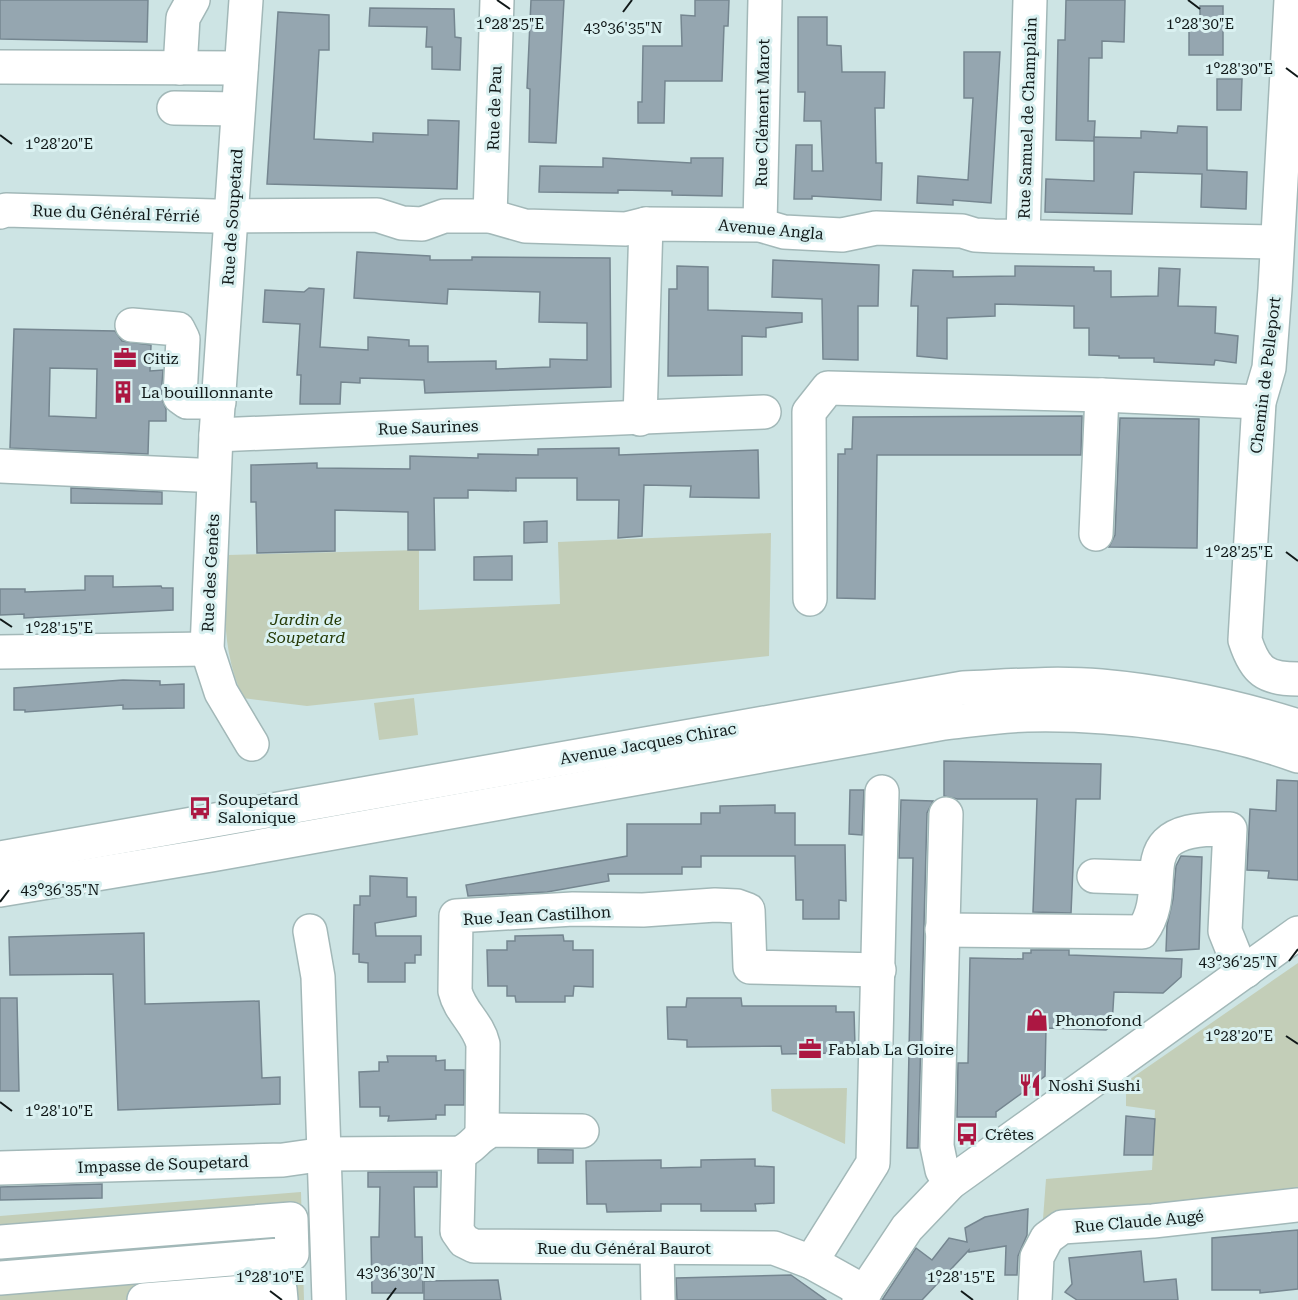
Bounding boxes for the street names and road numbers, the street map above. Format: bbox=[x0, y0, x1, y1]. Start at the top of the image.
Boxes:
street label: Rue Samuel de Champlain bbox=[1014, 17, 1041, 219]
street label: Rue Clément Marot bbox=[752, 39, 773, 187]
street label: Rue de Pau bbox=[484, 65, 505, 151]
street label: Rue de Soupetard bbox=[218, 148, 247, 286]
street label: Rue du Général Férrié bbox=[32, 201, 200, 226]
street label: Avenue Angla bbox=[718, 215, 825, 244]
street label: Chemin de Pelleport bbox=[1246, 295, 1285, 455]
street label: Rue Saurines bbox=[377, 416, 479, 439]
street label: Rue des Genêts bbox=[198, 513, 223, 633]
street label: Avenue Jacques Chirac bbox=[558, 719, 738, 768]
street label: Rue Jean Castilhon bbox=[462, 902, 612, 929]
street label: Impasse de Soupetard bbox=[77, 1152, 249, 1177]
street label: Rue Claude Augé bbox=[1073, 1206, 1205, 1237]
street label: Rue du Général Baurot bbox=[537, 1239, 711, 1258]

